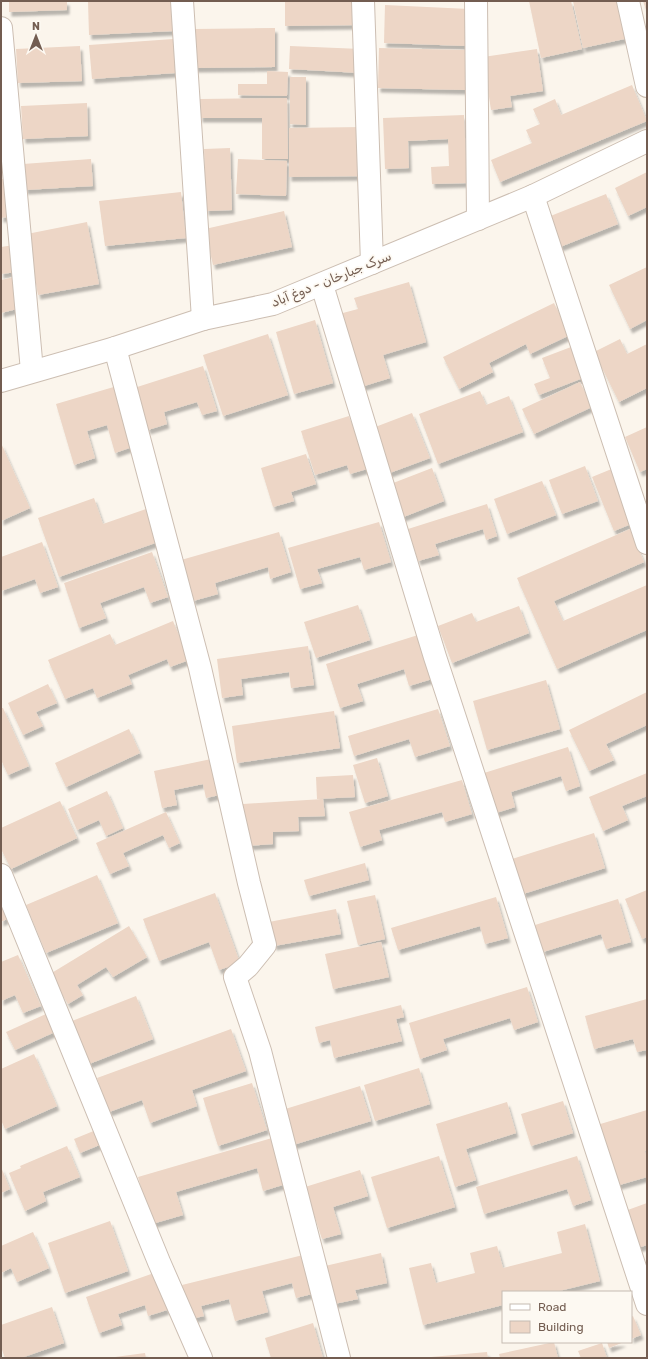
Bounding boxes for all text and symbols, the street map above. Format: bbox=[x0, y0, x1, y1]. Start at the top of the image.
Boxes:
north arrow bbox=[16, 16, 56, 56]
text: N bbox=[32, 20, 40, 33]
street label: سرک جبارخان - دوغ آباد bbox=[269, 248, 394, 312]
legend bbox=[502, 1291, 632, 1343]
text: Road bbox=[538, 1300, 566, 1314]
text: Building bbox=[538, 1320, 584, 1334]

